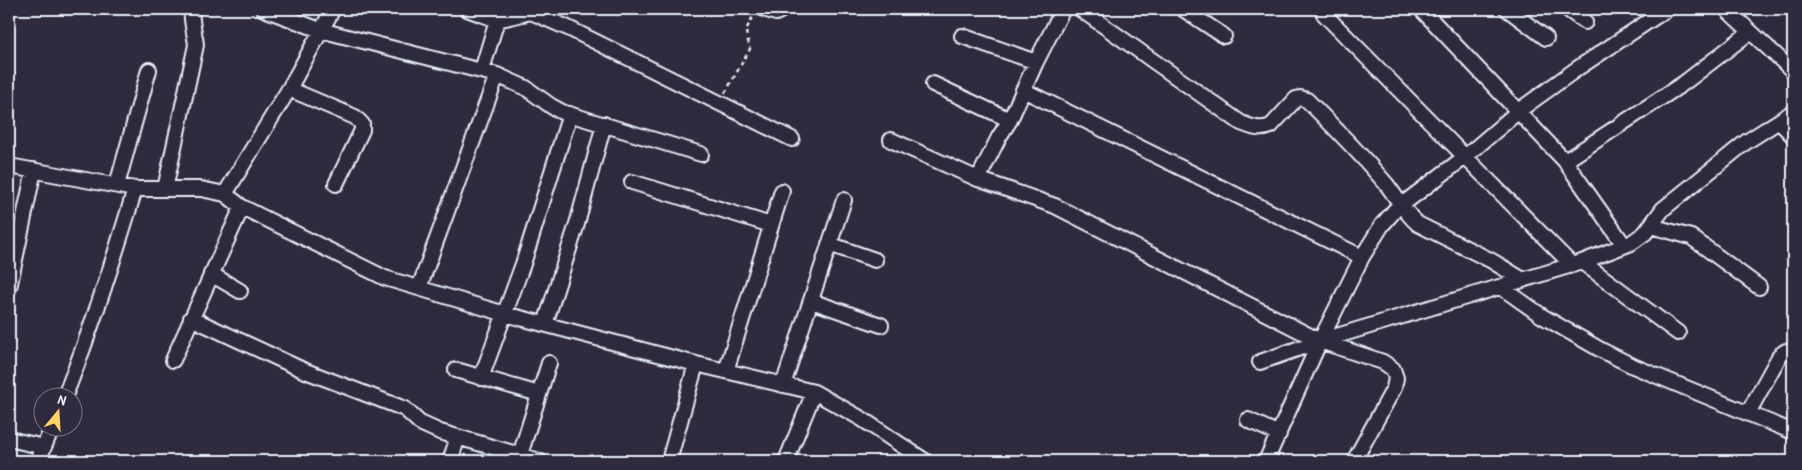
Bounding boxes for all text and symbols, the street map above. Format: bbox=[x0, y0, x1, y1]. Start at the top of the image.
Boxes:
north arrow bbox=[32, 388, 82, 438]
text: N bbox=[56, 389, 69, 410]

